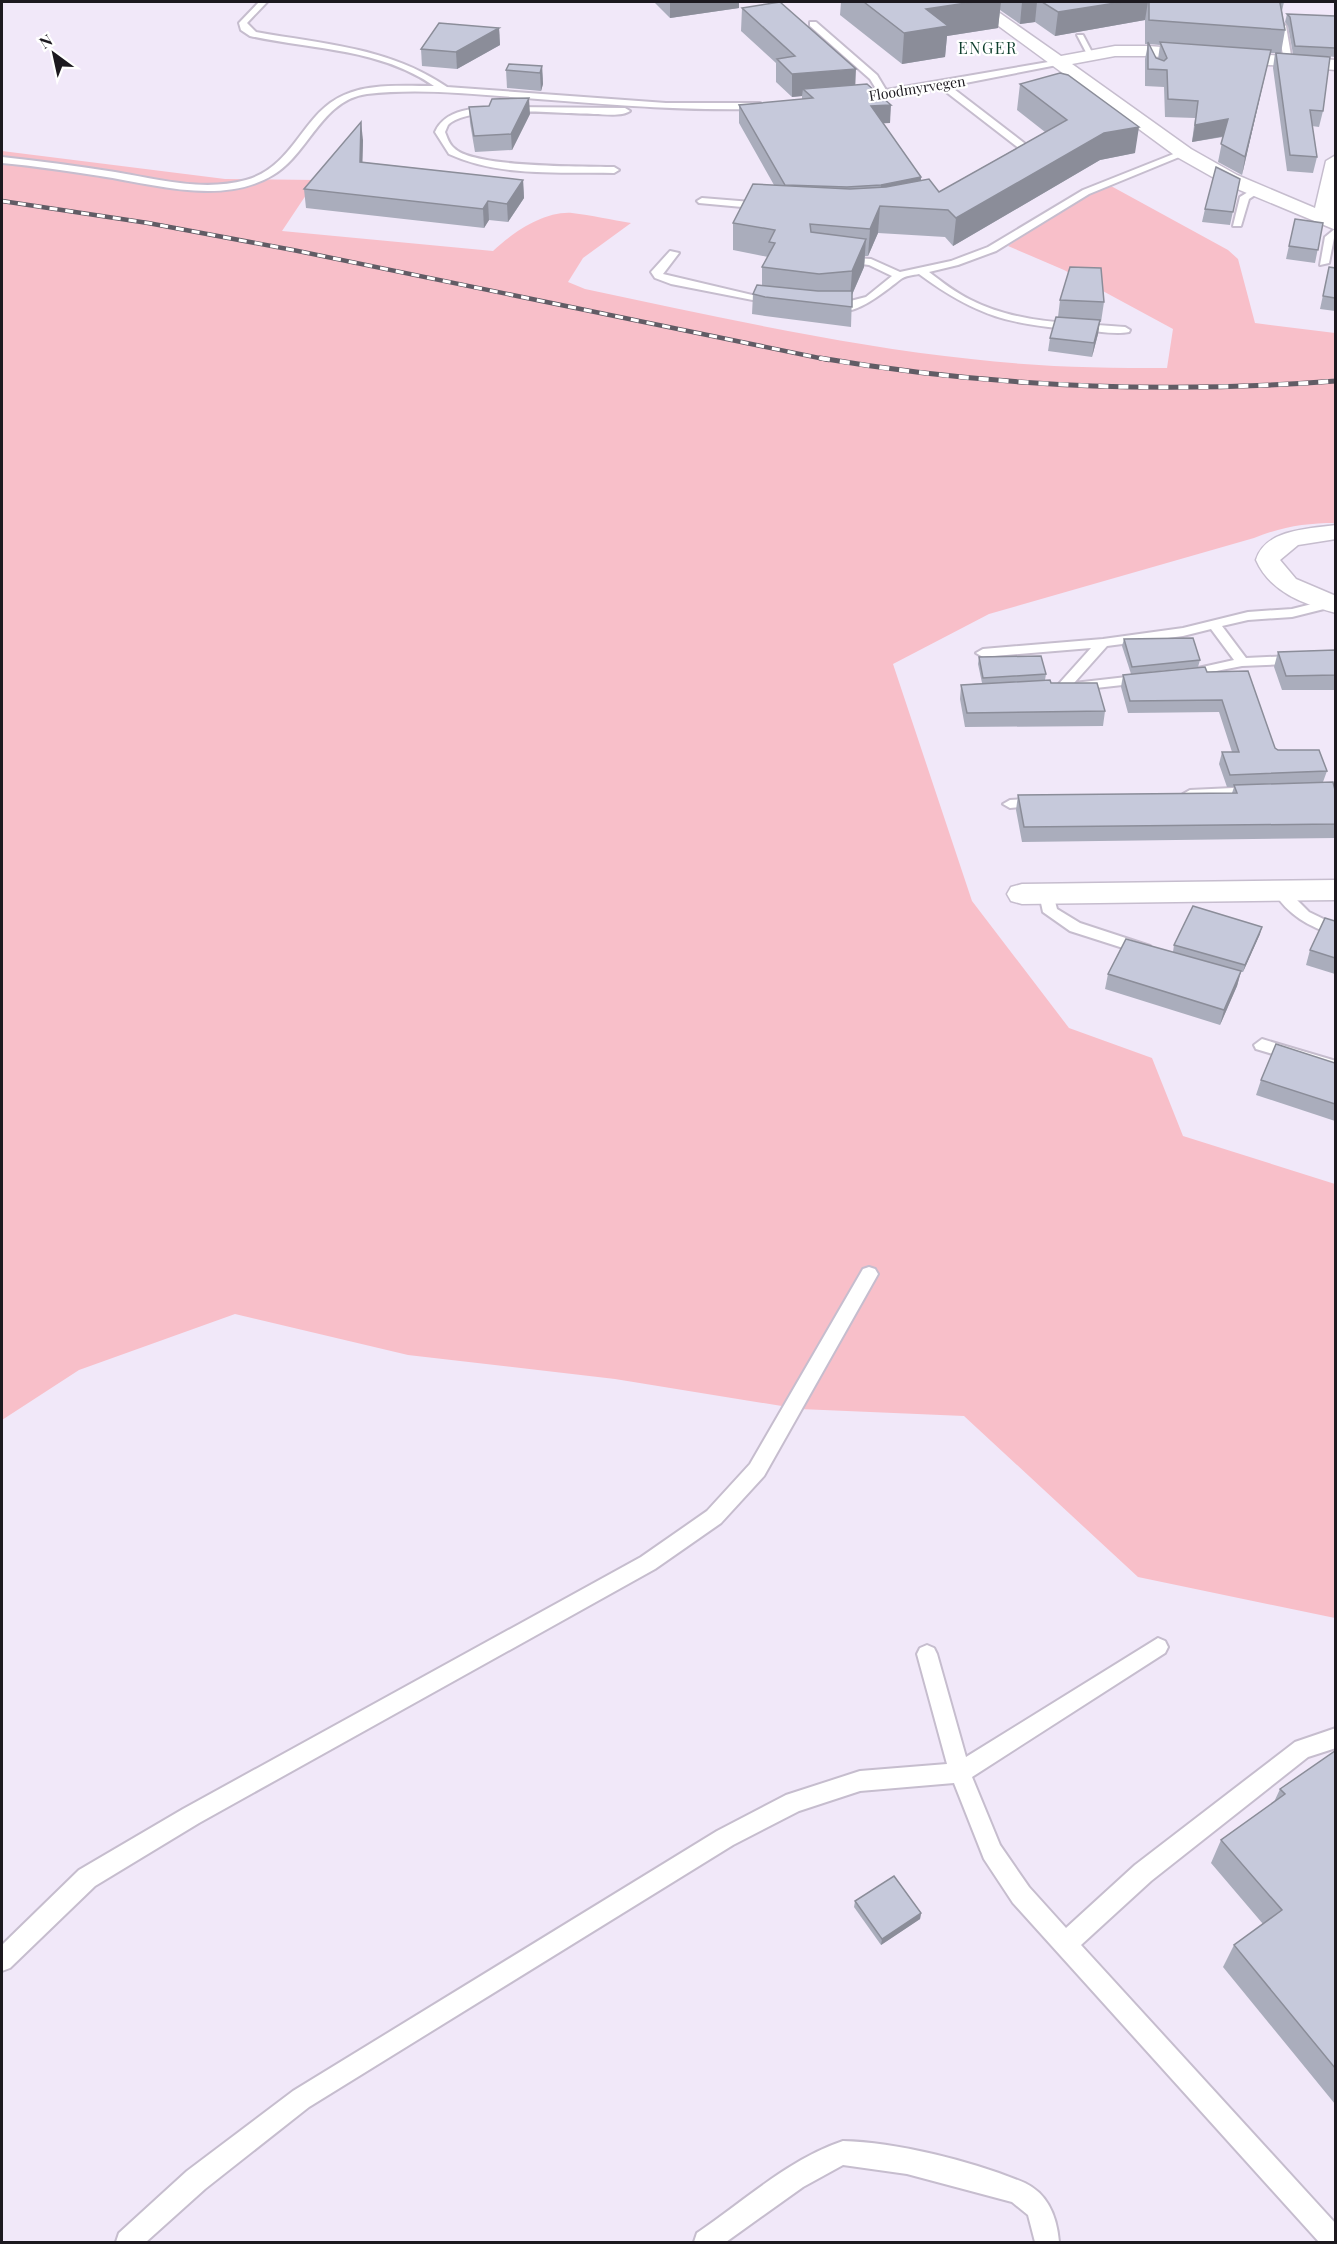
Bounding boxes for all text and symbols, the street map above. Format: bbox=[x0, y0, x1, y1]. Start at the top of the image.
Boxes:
north arrow bbox=[24, 24, 84, 84]
text: N bbox=[35, 29, 56, 53]
district label: ENGER bbox=[958, 37, 1018, 58]
street label: Floodmyrvegen bbox=[867, 71, 967, 105]

